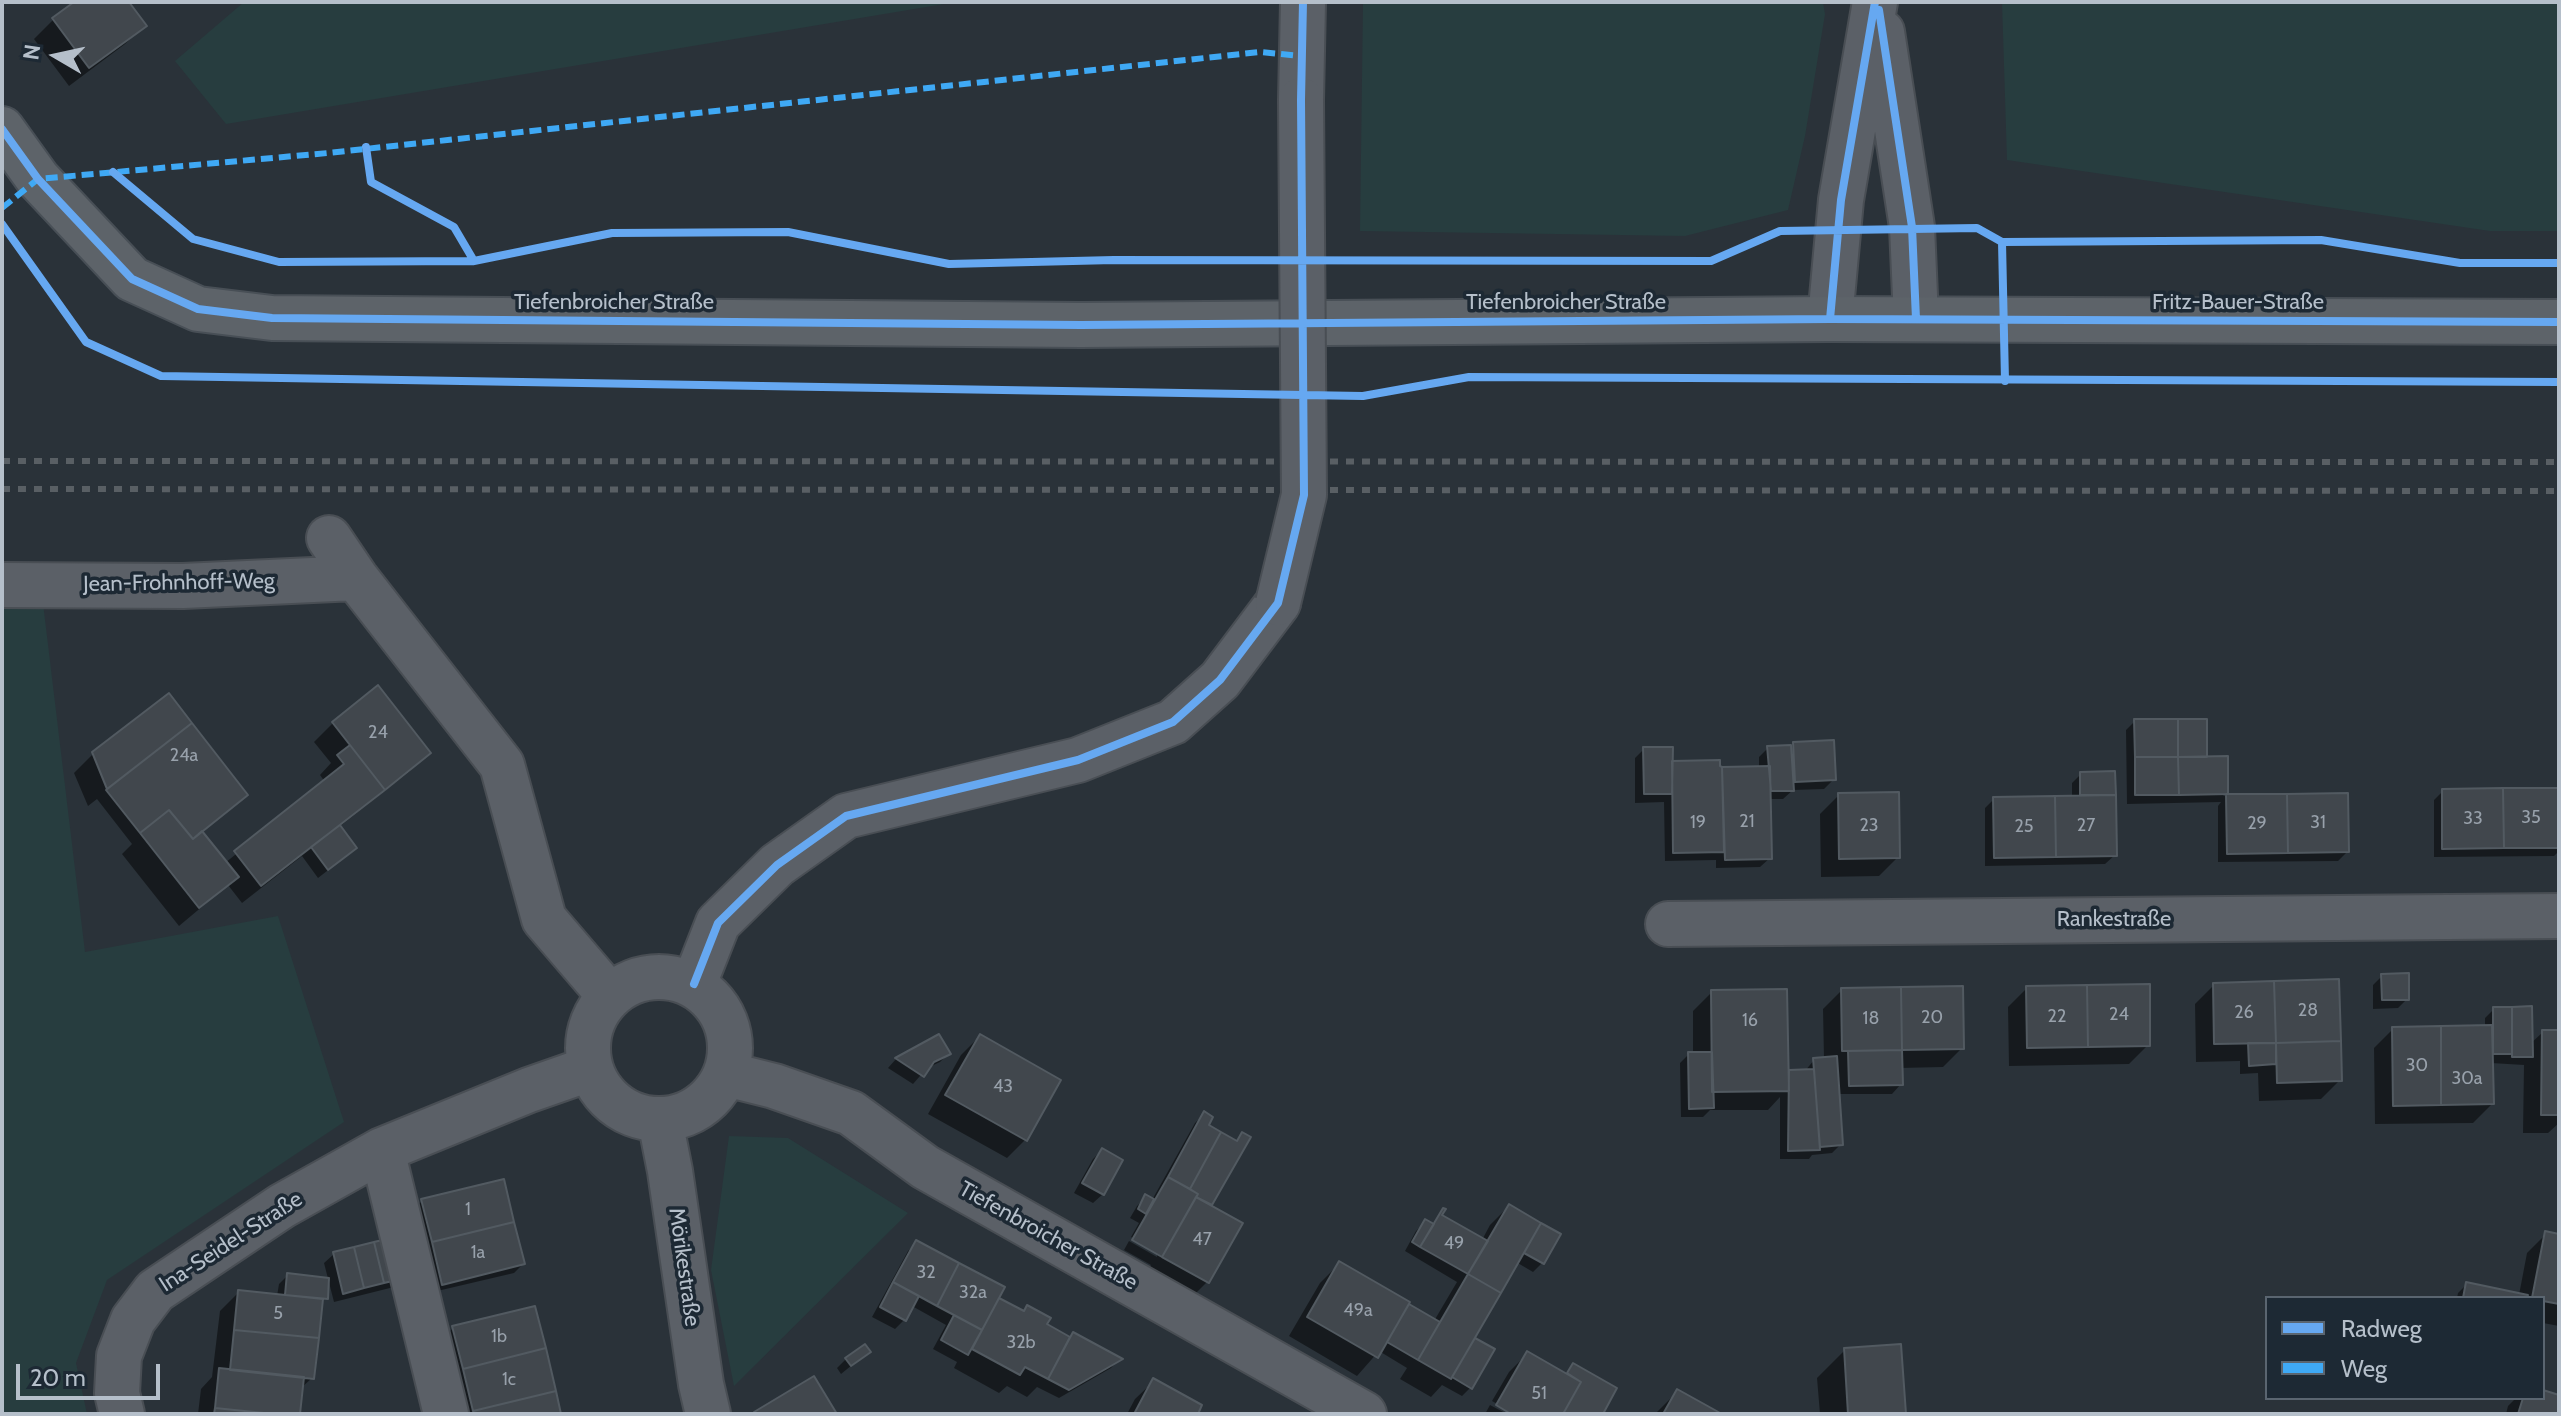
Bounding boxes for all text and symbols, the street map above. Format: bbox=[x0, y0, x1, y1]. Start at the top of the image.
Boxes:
north arrow bbox=[16, 16, 96, 96]
text: N bbox=[17, 42, 46, 62]
street label: Tiefenbroicher Straße bbox=[514, 290, 714, 316]
street label: Tiefenbroicher Straße bbox=[1466, 290, 1666, 316]
street label: Fritz-Bauer-Straße bbox=[2152, 290, 2324, 316]
street label: Jean-Frohnhoff-Weg bbox=[83, 568, 275, 598]
house number: 24 bbox=[368, 722, 388, 744]
house number: 24a bbox=[170, 745, 198, 767]
house number: 35 bbox=[2521, 807, 2541, 829]
house number: 33 bbox=[2463, 808, 2483, 830]
house number: 21 bbox=[1739, 811, 1755, 833]
house number: 19 bbox=[1690, 812, 1706, 834]
house number: 31 bbox=[2310, 812, 2326, 834]
house number: 29 bbox=[2247, 813, 2267, 835]
house number: 23 bbox=[1859, 815, 1879, 837]
house number: 27 bbox=[2077, 815, 2095, 837]
house number: 25 bbox=[2014, 816, 2034, 838]
street label: Rankestraße bbox=[2057, 907, 2171, 933]
house number: 28 bbox=[2298, 1000, 2318, 1022]
house number: 26 bbox=[2234, 1002, 2254, 1024]
house number: 24 bbox=[2109, 1004, 2129, 1026]
house number: 22 bbox=[2048, 1006, 2066, 1028]
house number: 20 bbox=[1921, 1007, 1943, 1029]
house number: 18 bbox=[1863, 1008, 1879, 1030]
house number: 16 bbox=[1742, 1010, 1758, 1032]
house number: 30 bbox=[2406, 1055, 2428, 1077]
house number: 30a bbox=[2452, 1068, 2482, 1090]
house number: 43 bbox=[993, 1076, 1013, 1098]
street label: Tiefenbroicher Straße bbox=[954, 1176, 1142, 1296]
street label: Ina-Seidel-Straße bbox=[155, 1186, 307, 1298]
house number: 1 bbox=[465, 1199, 471, 1221]
street label: Mörikestraße bbox=[663, 1206, 705, 1328]
house number: 47 bbox=[1192, 1229, 1212, 1251]
house number: 49 bbox=[1444, 1233, 1464, 1255]
house number: 1a bbox=[471, 1242, 485, 1264]
house number: 32 bbox=[916, 1262, 936, 1284]
house number: 32a bbox=[959, 1282, 987, 1304]
legend bbox=[2265, 1296, 2545, 1400]
house number: 49a bbox=[1343, 1300, 1373, 1322]
house number: 5 bbox=[273, 1303, 283, 1325]
text: Radweg bbox=[2341, 1314, 2422, 1343]
house number: 1b bbox=[491, 1326, 507, 1348]
house number: 32b bbox=[1006, 1332, 1036, 1354]
scale bar bbox=[20, 1348, 164, 1398]
text: Weg bbox=[2341, 1354, 2387, 1383]
text: 20 m bbox=[30, 1363, 86, 1392]
house number: 1c bbox=[502, 1369, 516, 1391]
house number: 51 bbox=[1531, 1383, 1547, 1405]

